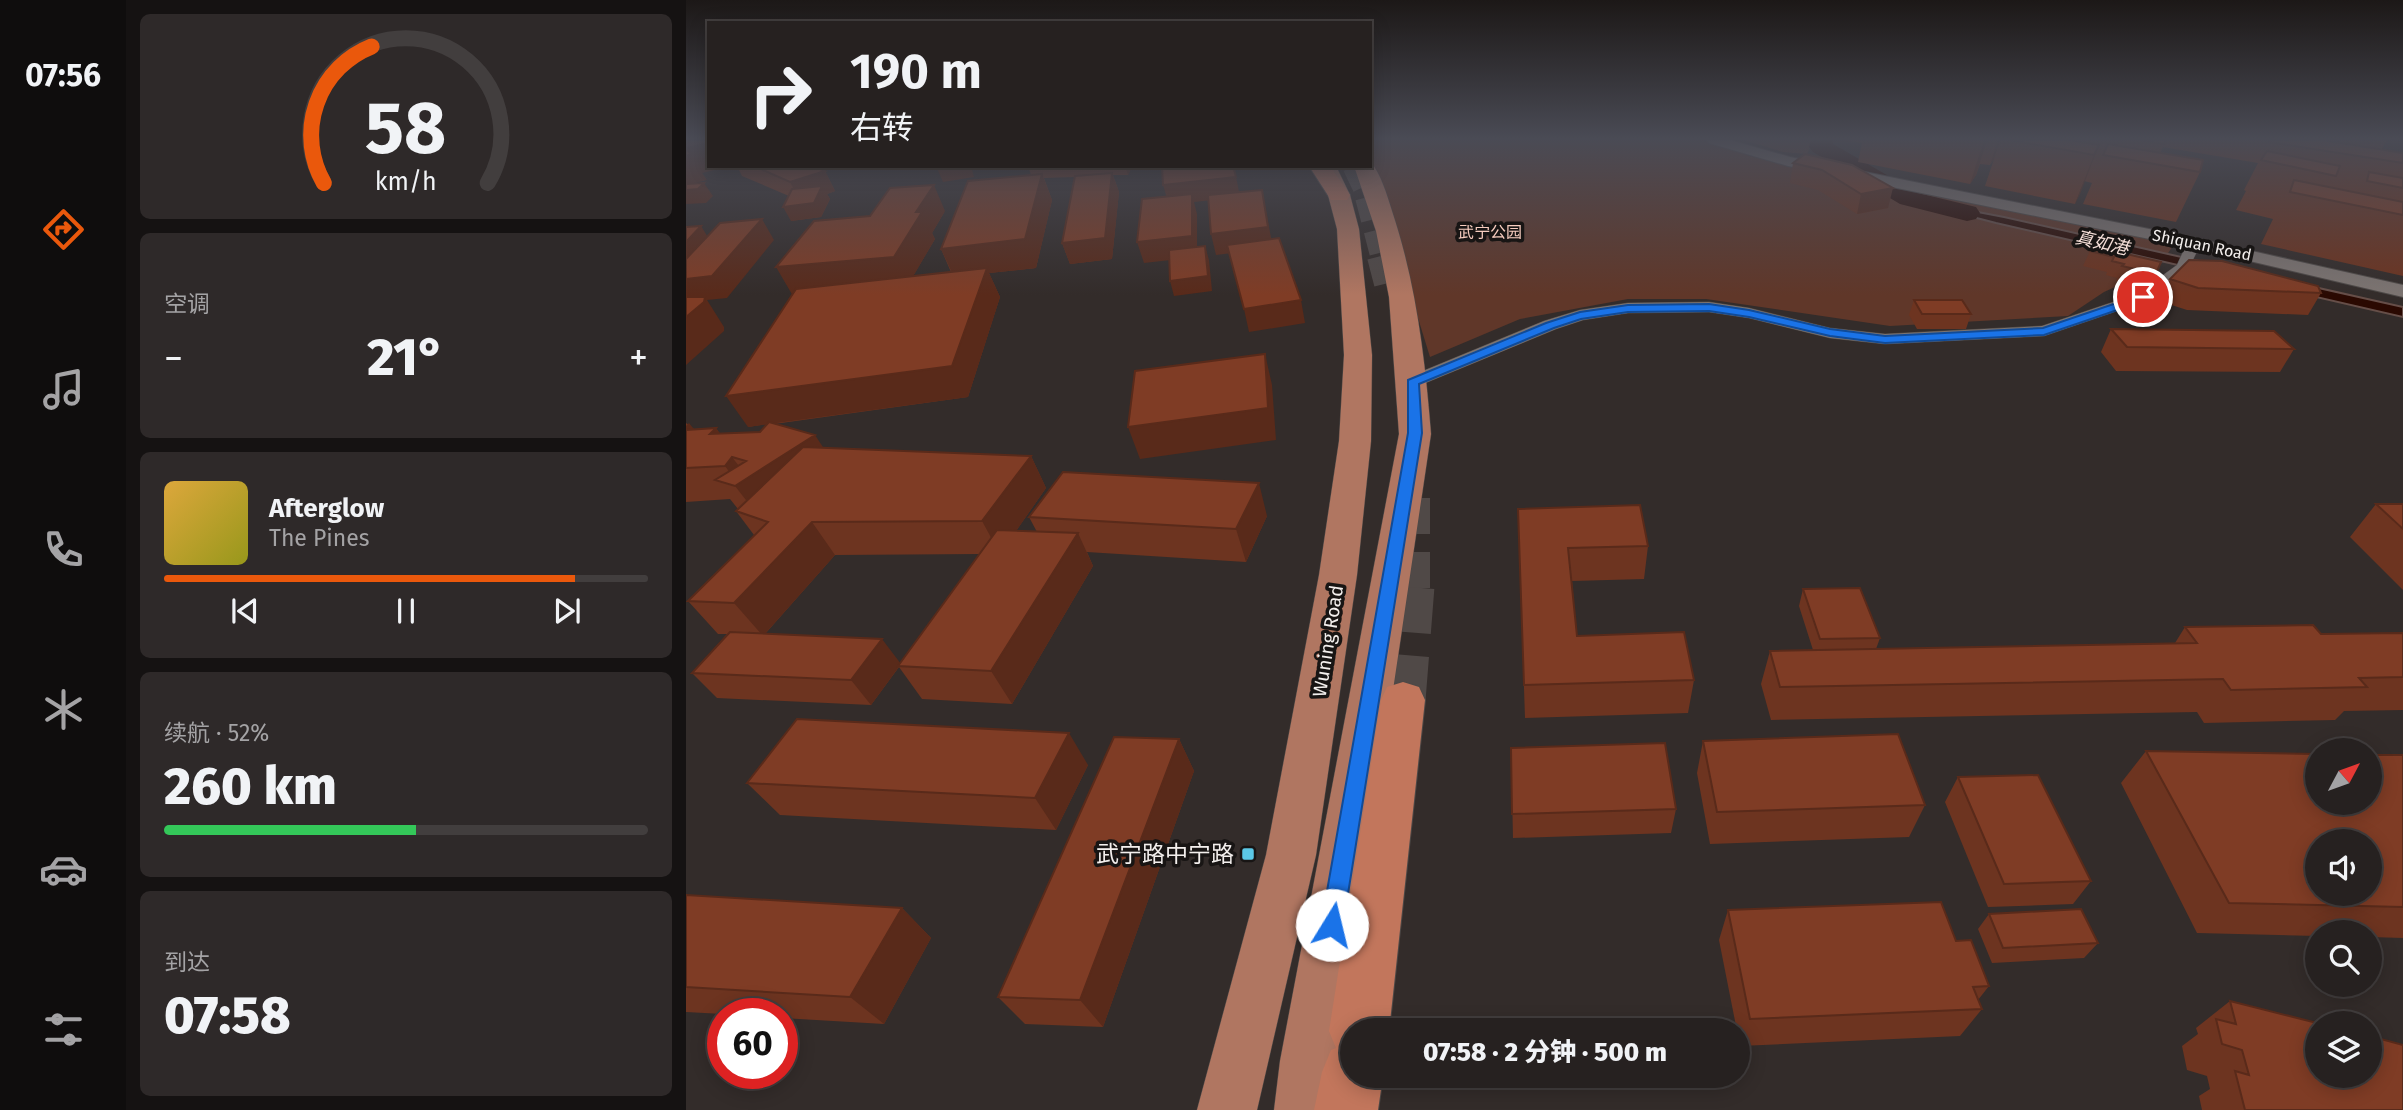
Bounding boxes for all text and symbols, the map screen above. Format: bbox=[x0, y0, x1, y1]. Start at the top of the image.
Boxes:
text: 190 m bbox=[850, 42, 982, 101]
icon: right bbox=[735, 49, 826, 140]
text: 07:56 bbox=[25, 56, 101, 94]
text: 58 bbox=[365, 85, 447, 172]
text: 右转 bbox=[850, 109, 914, 147]
text: km/h bbox=[375, 166, 437, 196]
icon: directions bbox=[39, 205, 88, 254]
park label: 武宁公园 bbox=[1458, 223, 1522, 242]
street label: Shiquan Road bbox=[2151, 225, 2253, 265]
water label: 真如港 bbox=[2073, 226, 2134, 260]
pin bbox=[2113, 267, 2173, 327]
icon: arrive bbox=[2124, 278, 2162, 316]
text: 空调 bbox=[164, 290, 210, 318]
text: 21° bbox=[367, 326, 445, 389]
text: − bbox=[164, 335, 183, 381]
text: + bbox=[629, 335, 648, 381]
icon: music bbox=[39, 365, 88, 414]
text: Afterglow bbox=[269, 493, 384, 524]
text: The Pines bbox=[269, 524, 370, 552]
icon: phone bbox=[39, 525, 88, 574]
street label: Wuning Road bbox=[1308, 583, 1348, 699]
icon: previous bbox=[226, 592, 264, 630]
icon: pause bbox=[387, 592, 425, 630]
icon: next bbox=[548, 592, 586, 630]
icon: climate bbox=[39, 685, 88, 734]
text: 续航 · 52% bbox=[164, 719, 269, 747]
north arrow bbox=[2305, 738, 2382, 816]
map controls bbox=[2305, 738, 2382, 1088]
text: 260 km bbox=[164, 755, 337, 818]
button: sound bbox=[2305, 829, 2382, 906]
place label: 武宁路中宁路 bbox=[1096, 840, 1234, 868]
icon: car bbox=[39, 845, 88, 894]
marker: 武宁路中宁路 bbox=[1240, 846, 1256, 862]
position arrow bbox=[1295, 888, 1369, 962]
button: search bbox=[2305, 920, 2382, 997]
text: 到达 bbox=[164, 948, 210, 976]
text: 07:58 bbox=[164, 984, 291, 1047]
speed limit sign: 60 bbox=[707, 998, 798, 1089]
icon: filters bbox=[39, 1005, 88, 1054]
button: layers bbox=[2305, 1011, 2382, 1088]
text: 07:58 · 2 分钟 · 500 m bbox=[1423, 1037, 1667, 1068]

